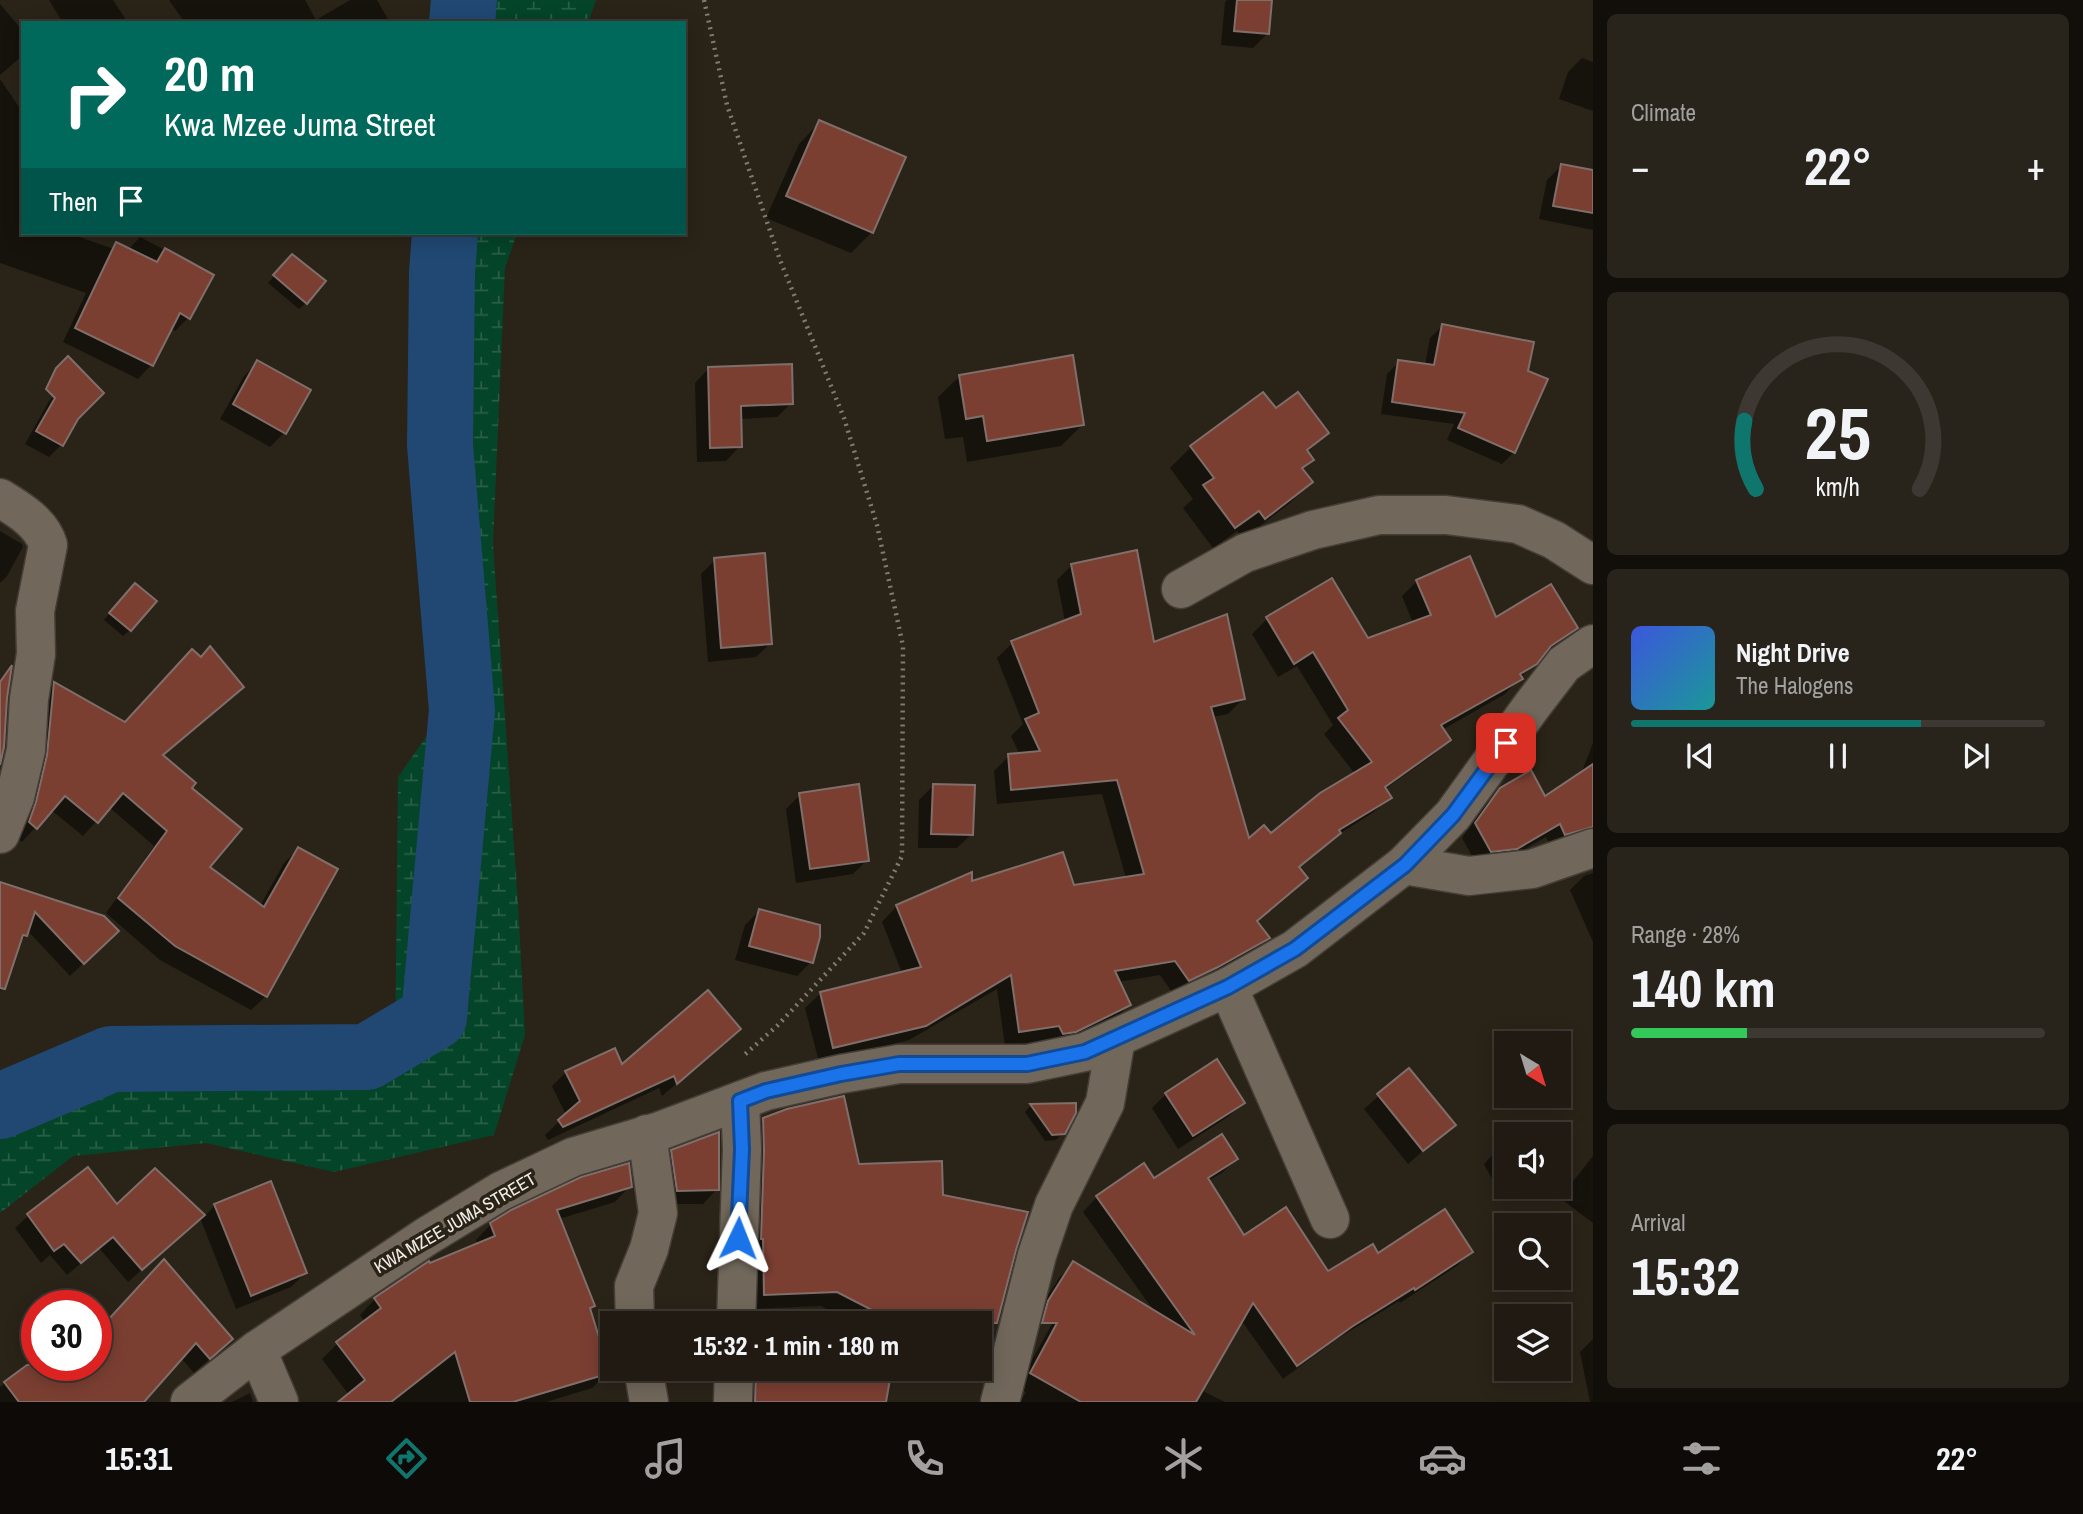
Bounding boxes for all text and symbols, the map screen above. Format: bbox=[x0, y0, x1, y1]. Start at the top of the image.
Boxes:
text: 20 m bbox=[164, 40, 256, 106]
icon: right bbox=[49, 49, 140, 140]
text: Climate bbox=[1631, 97, 1696, 128]
text: Kwa Mzee Juma Street bbox=[164, 103, 435, 146]
text: 22° bbox=[1804, 131, 1872, 201]
text: − bbox=[1631, 141, 1649, 192]
text: + bbox=[2027, 141, 2045, 192]
icon: arrive bbox=[112, 182, 150, 220]
text: Then bbox=[49, 184, 98, 219]
text: 25 bbox=[1805, 385, 1871, 483]
text: km/h bbox=[1816, 470, 1860, 504]
text: Night Drive bbox=[1736, 635, 1850, 670]
text: The Halogens bbox=[1736, 670, 1853, 701]
pin bbox=[1476, 713, 1536, 773]
icon: arrive bbox=[1487, 724, 1525, 762]
icon: previous bbox=[1681, 737, 1719, 775]
icon: pause bbox=[1819, 737, 1857, 775]
icon: next bbox=[1957, 737, 1995, 775]
text: Range · 28% bbox=[1631, 919, 1740, 950]
text: 140 km bbox=[1631, 953, 1776, 1023]
north arrow bbox=[1494, 1031, 1572, 1108]
map controls bbox=[1494, 1031, 1571, 1381]
button: sound bbox=[1494, 1122, 1571, 1199]
street label: KWA MZEE JUMA STREET bbox=[369, 1166, 540, 1279]
position arrow bbox=[701, 1201, 775, 1275]
text: Arrival bbox=[1631, 1207, 1686, 1238]
button: search bbox=[1494, 1213, 1571, 1290]
text: 15:32 bbox=[1631, 1241, 1740, 1311]
speed limit sign: 30 bbox=[21, 1290, 112, 1381]
button: layers bbox=[1494, 1304, 1571, 1381]
text: 15:32 · 1 min · 180 m bbox=[693, 1328, 899, 1363]
icon: directions bbox=[382, 1434, 431, 1483]
icon: music bbox=[641, 1434, 690, 1483]
icon: phone bbox=[900, 1434, 949, 1483]
icon: climate bbox=[1159, 1434, 1208, 1483]
icon: car bbox=[1418, 1434, 1467, 1483]
icon: filters bbox=[1677, 1434, 1726, 1483]
text: 15:31 bbox=[105, 1437, 172, 1480]
text: 22° bbox=[1936, 1437, 1978, 1480]

